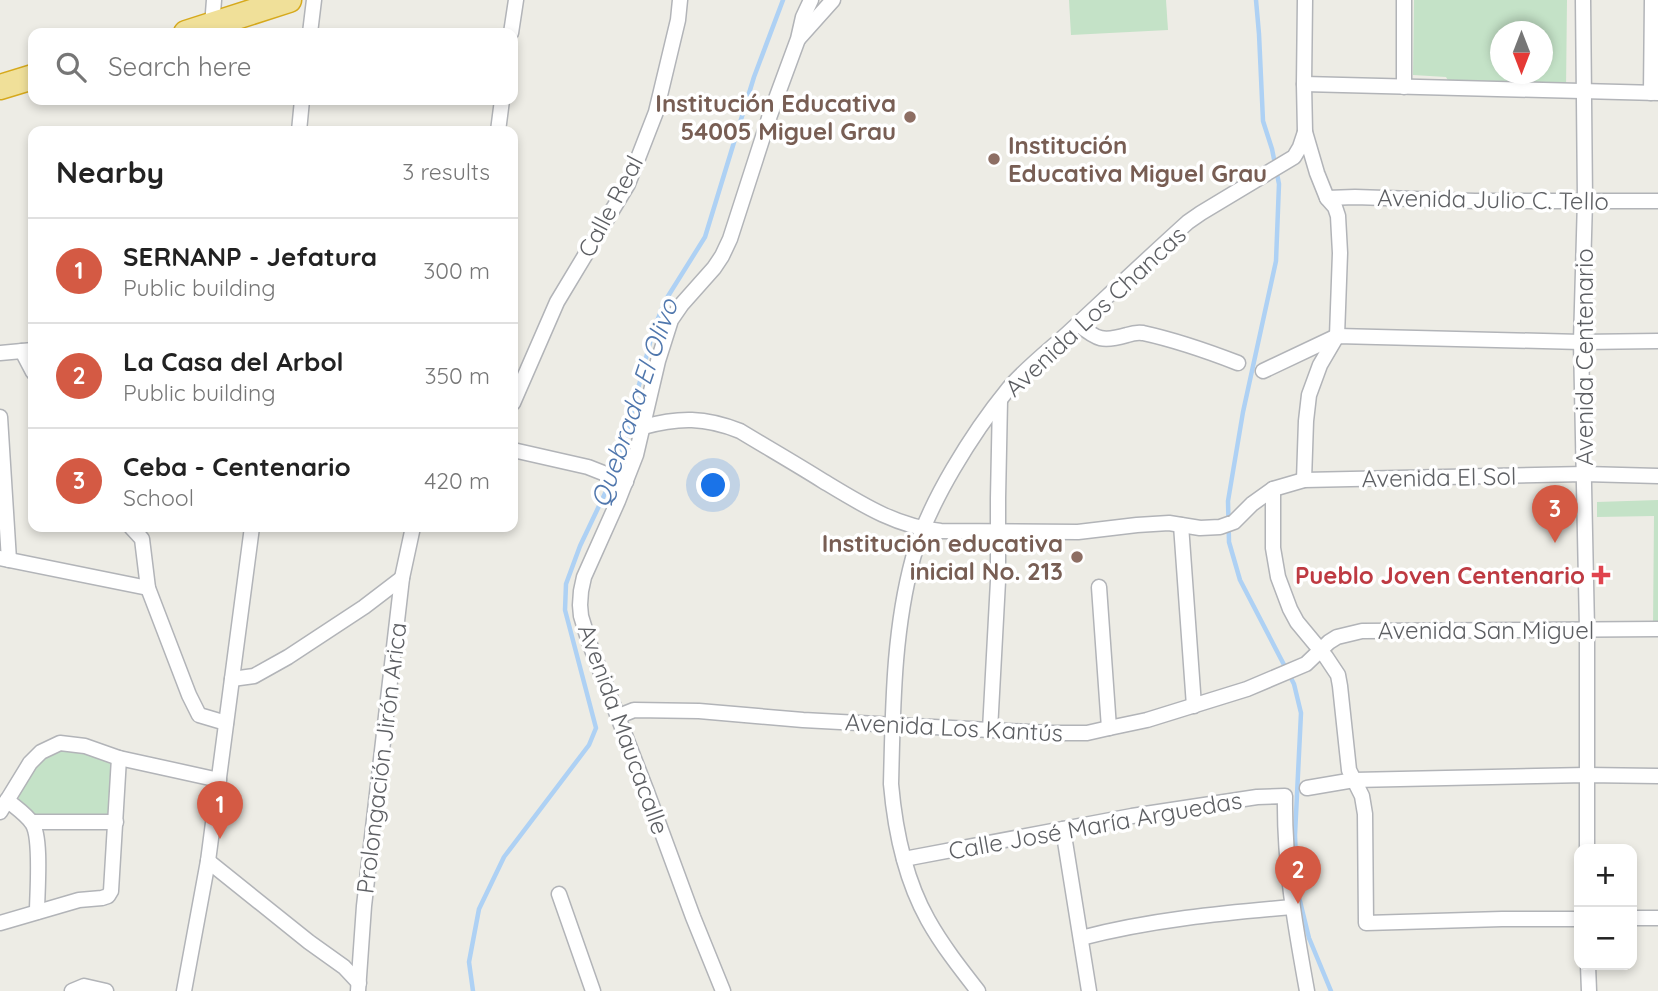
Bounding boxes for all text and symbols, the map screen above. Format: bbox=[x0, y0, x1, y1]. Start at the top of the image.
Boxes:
north arrow bbox=[1490, 21, 1553, 84]
search box bbox=[28, 28, 518, 105]
icon: search bbox=[52, 48, 90, 86]
text: Search here bbox=[108, 50, 252, 83]
place label: Institución Educativa 54005 Miguel Grau bbox=[655, 88, 896, 146]
marker: Institución Educativa 54005 Miguel Grau bbox=[902, 109, 918, 125]
place label: Institución Educativa Miguel Grau bbox=[1008, 130, 1267, 188]
street label: Calle Real bbox=[571, 150, 649, 262]
marker: Institución Educativa Miguel Grau bbox=[986, 151, 1002, 167]
text: Nearby bbox=[56, 153, 164, 191]
text: 3 results bbox=[402, 157, 490, 186]
street label: Avenida Julio C. Tello bbox=[1377, 182, 1609, 216]
street label: Avenida Los Chancas bbox=[998, 219, 1192, 403]
text: SERNANP - Jefatura bbox=[123, 240, 377, 273]
street label: Avenida Centenario bbox=[1569, 248, 1599, 466]
text: 1 bbox=[75, 256, 83, 285]
text: 300 m bbox=[423, 256, 490, 285]
text: Public building bbox=[123, 273, 276, 302]
water label: Quebrada El Olivo bbox=[583, 293, 686, 511]
text: La Casa del Arbol bbox=[123, 345, 344, 378]
text: 2 bbox=[72, 361, 86, 390]
text: 350 m bbox=[424, 361, 490, 390]
text: Public building bbox=[123, 378, 276, 407]
text: Ceba - Centenario bbox=[123, 450, 351, 483]
street label: Avenida El Sol bbox=[1361, 461, 1517, 493]
text: 3 bbox=[73, 466, 85, 495]
text: 420 m bbox=[424, 466, 490, 495]
your location bbox=[696, 468, 730, 502]
text: School bbox=[123, 483, 194, 512]
pin: 3 bbox=[1532, 485, 1578, 543]
place label: Institución educativa inicial No. 213 bbox=[822, 528, 1063, 586]
marker: Institución educativa inicial No. 213 bbox=[1069, 549, 1085, 565]
place label: Pueblo Joven Centenario bbox=[1295, 560, 1585, 590]
marker: Pueblo Joven Centenario bbox=[1591, 565, 1611, 585]
street label: Avenida San Miguel bbox=[1378, 615, 1594, 645]
street label: Avenida Maucacalle bbox=[572, 620, 676, 838]
street label: Prolongación Jirón Arica bbox=[349, 621, 413, 895]
street label: Avenida Los Kantús bbox=[844, 706, 1064, 748]
pin: 1 bbox=[197, 781, 243, 839]
street label: Calle José María Arguedas bbox=[946, 784, 1244, 866]
map controls bbox=[1574, 844, 1637, 970]
button: + bbox=[1574, 844, 1637, 907]
pin: 2 bbox=[1275, 846, 1321, 904]
button: − bbox=[1574, 907, 1637, 970]

